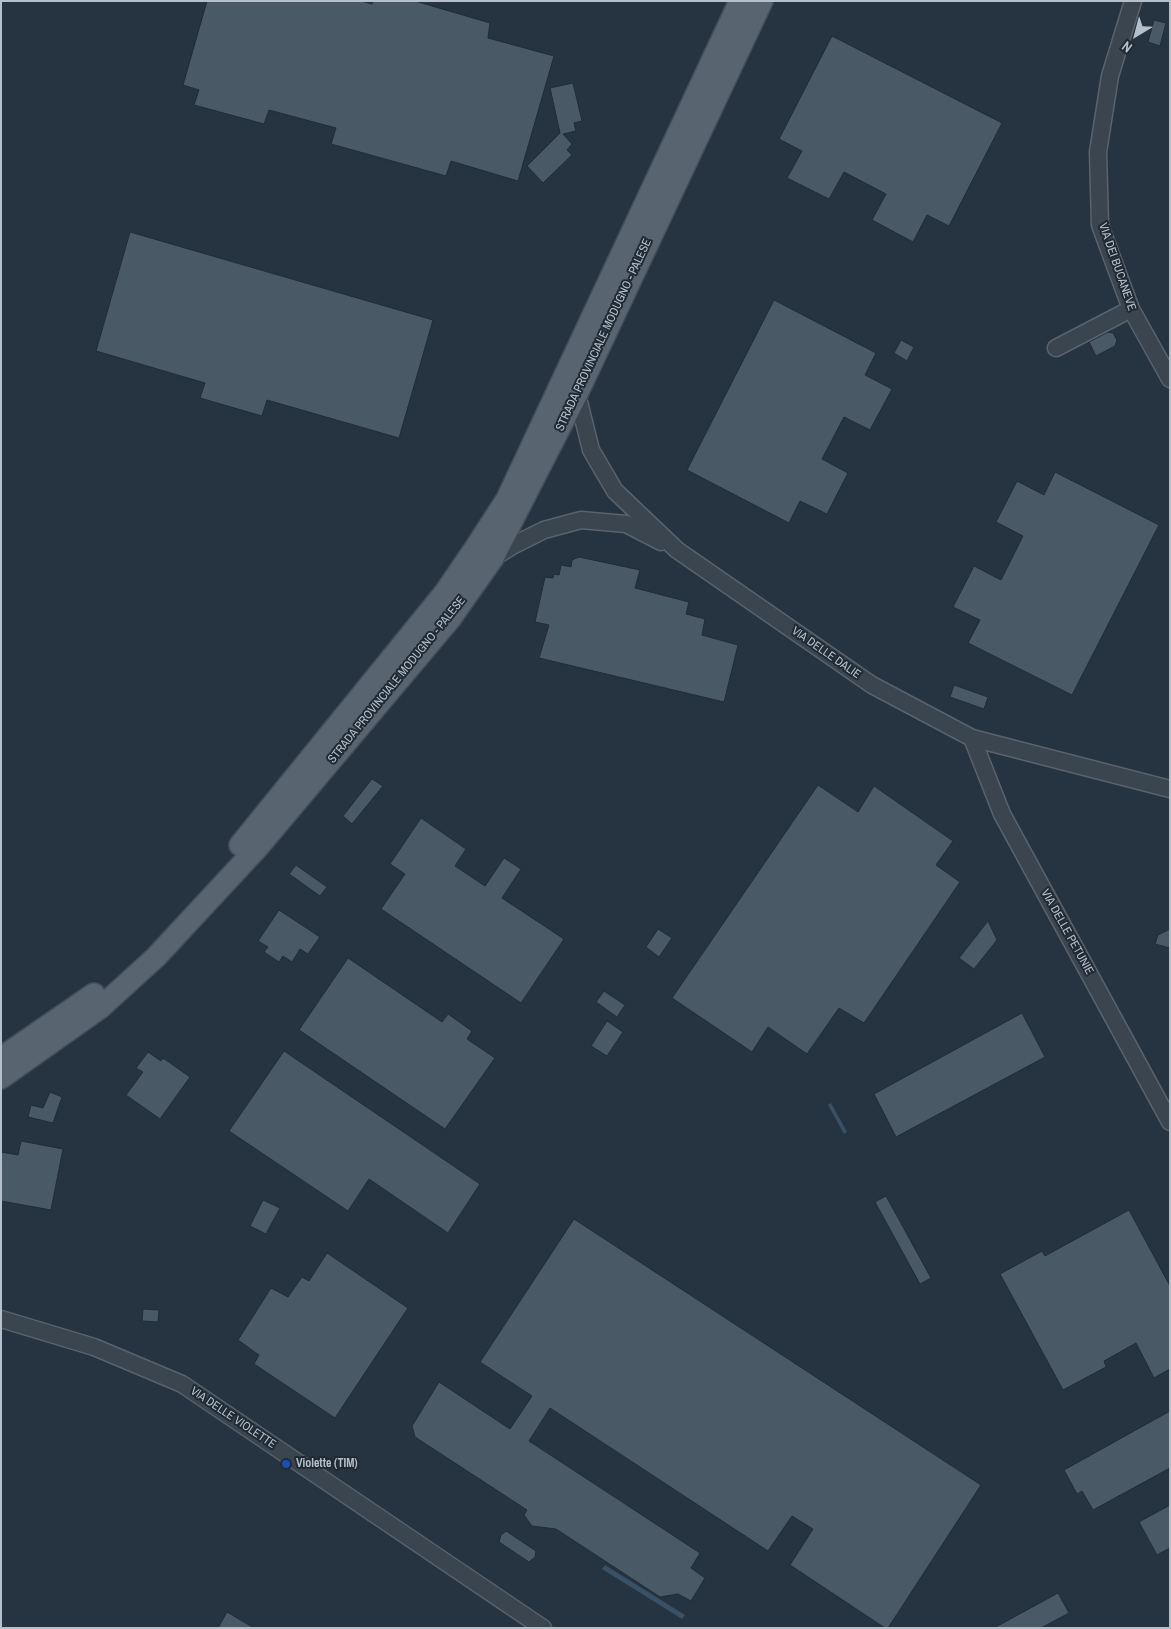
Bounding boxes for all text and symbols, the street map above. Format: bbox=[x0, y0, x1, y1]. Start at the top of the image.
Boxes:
north arrow bbox=[1111, 10, 1161, 60]
text: N bbox=[1118, 37, 1136, 57]
street label: VIA DEI BUCANEVE bbox=[1095, 221, 1139, 313]
street label: STRADA PROVINCIALE MODUGNO - PALESE bbox=[553, 237, 655, 433]
street label: STRADA PROVINCIALE MODUGNO - PALESE bbox=[325, 594, 469, 766]
street label: VIA DELLE DALIE bbox=[789, 624, 863, 682]
street label: VIA DELLE PETUNIE bbox=[1038, 887, 1096, 977]
street label: VIA DELLE VIOLETTE bbox=[187, 1384, 279, 1452]
place label: Violette (TIM) bbox=[296, 1457, 358, 1471]
marker: Violette (TIM) bbox=[280, 1458, 292, 1470]

